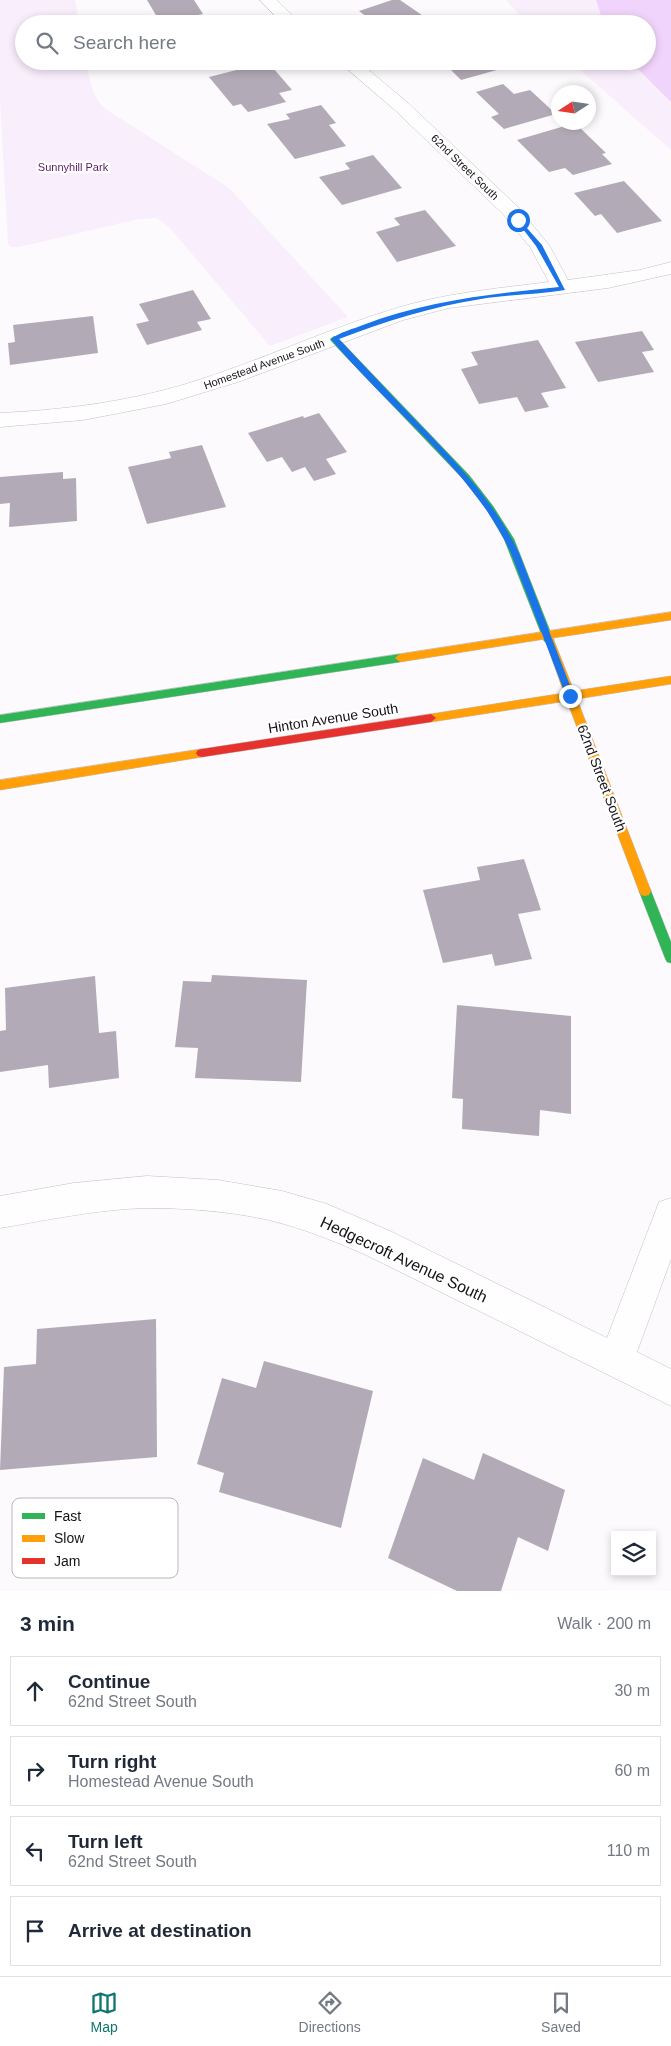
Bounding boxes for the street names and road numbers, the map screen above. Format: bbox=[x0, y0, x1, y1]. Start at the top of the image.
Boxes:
street label: 62nd Street South bbox=[429, 132, 501, 202]
street label: Homestead Avenue South bbox=[202, 337, 326, 391]
street label: Hinton Avenue South bbox=[267, 700, 399, 736]
street label: 62nd Street South bbox=[574, 722, 630, 834]
street label: Hedgecroft Avenue South bbox=[318, 1213, 490, 1306]

